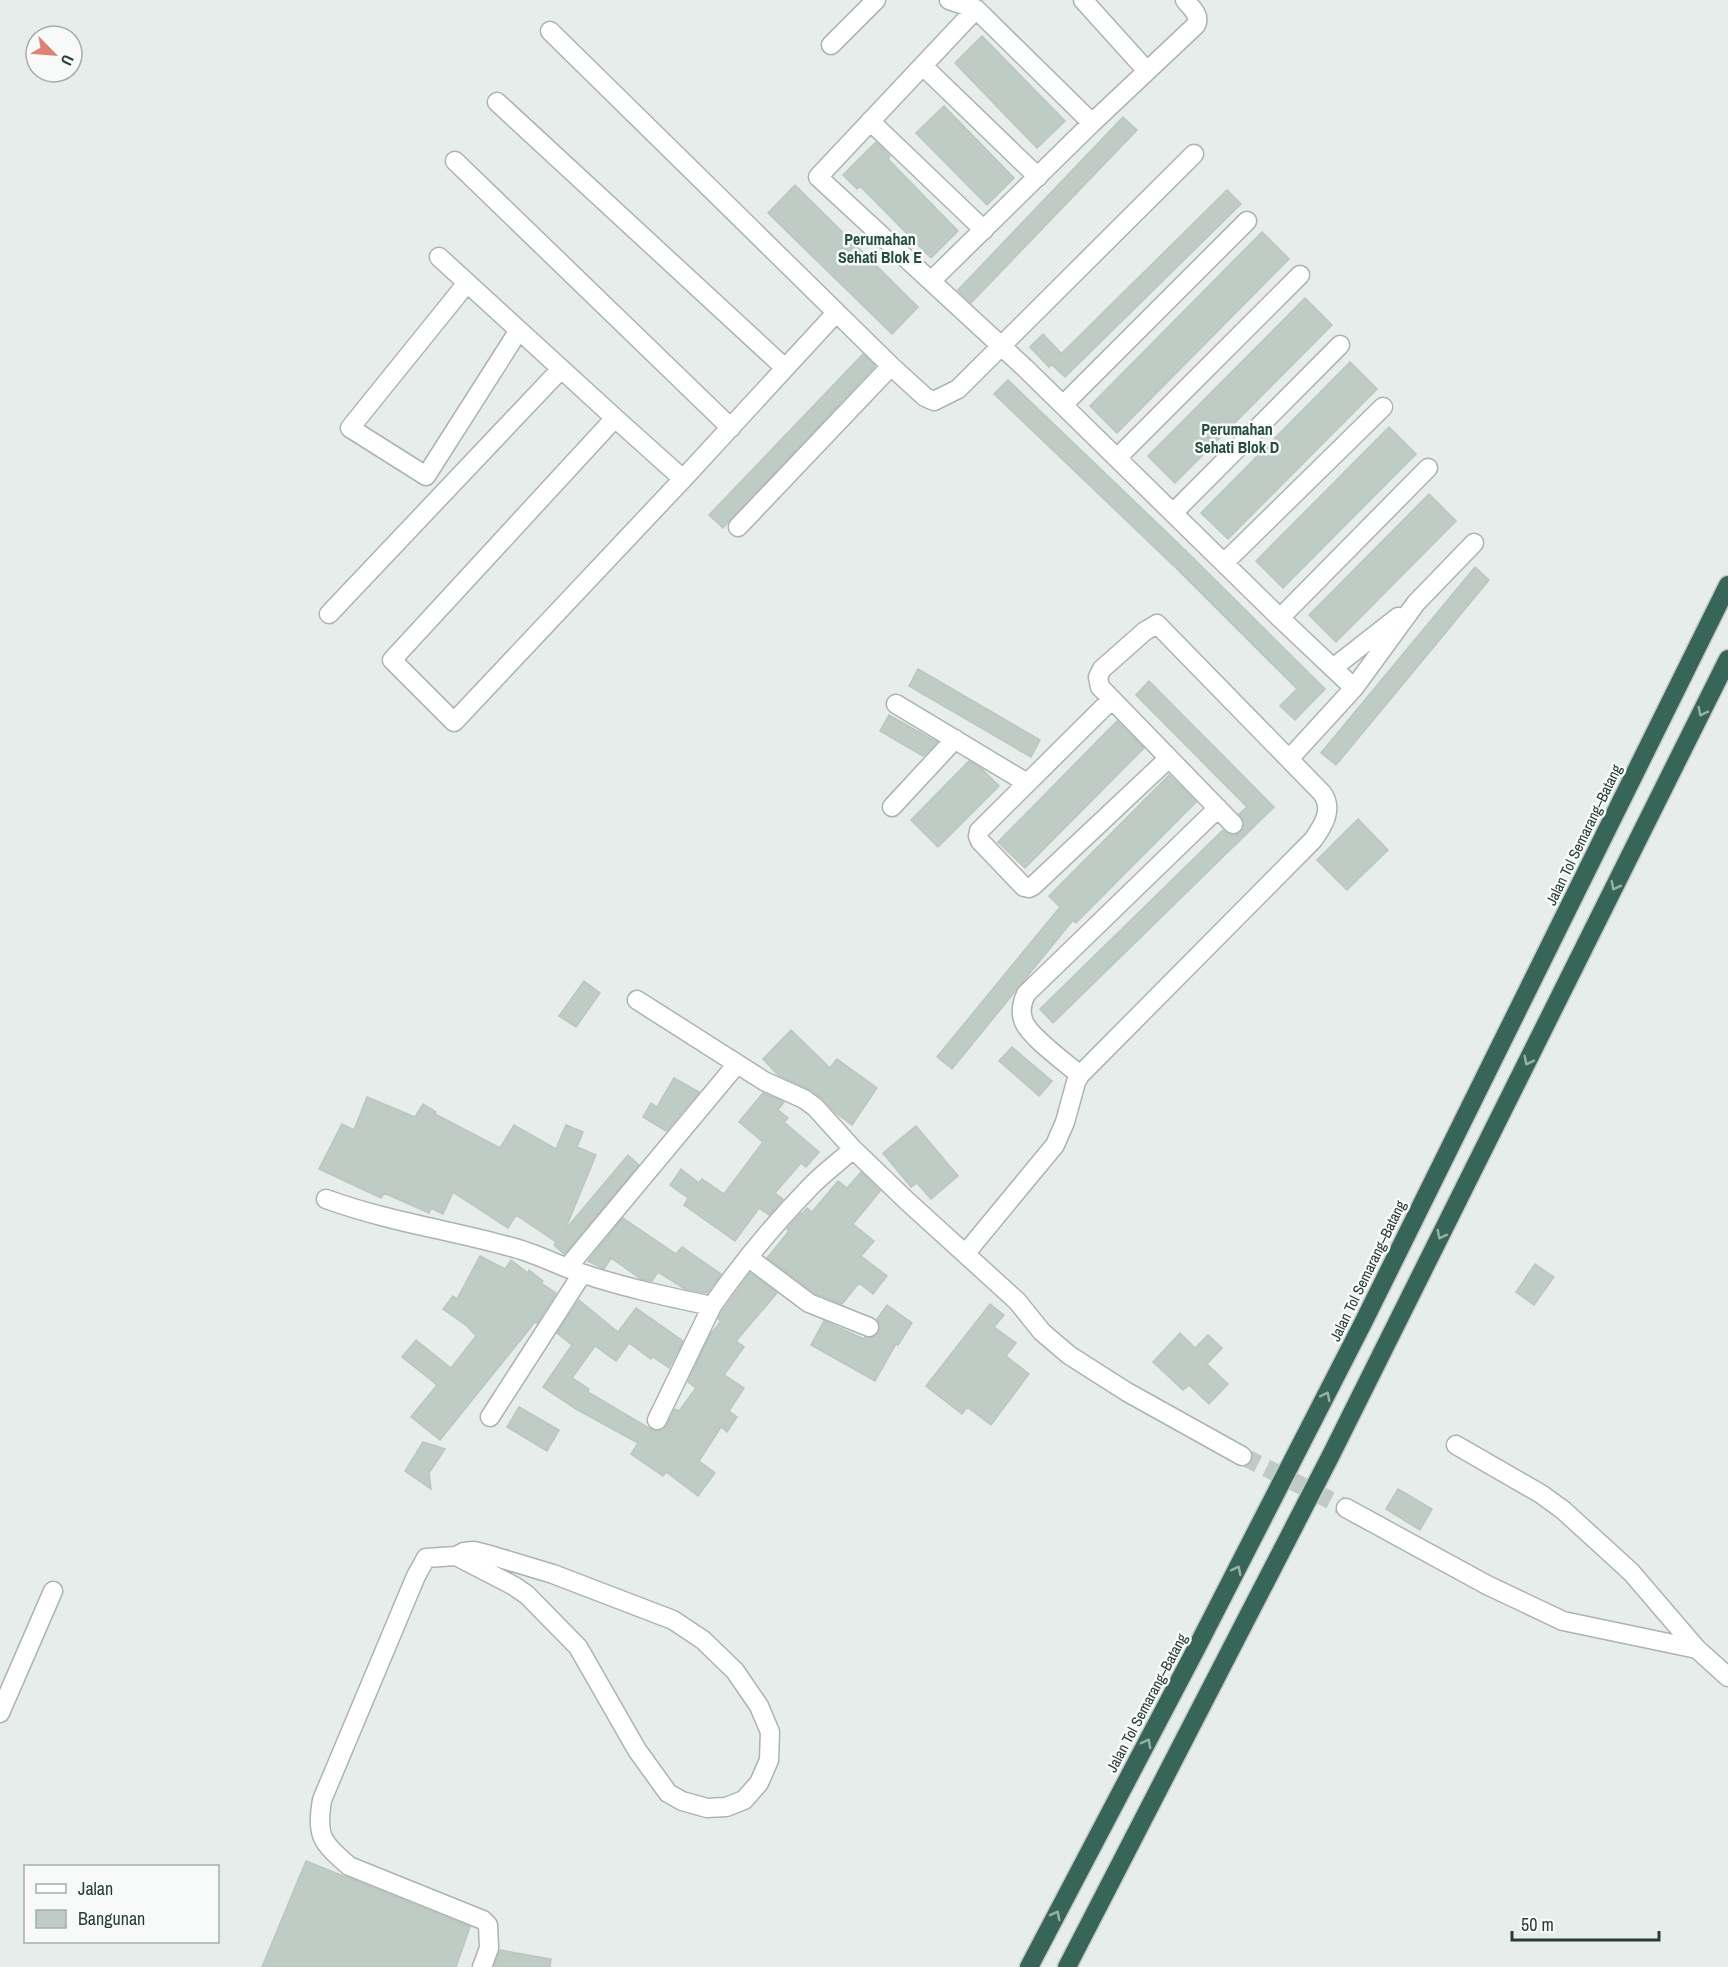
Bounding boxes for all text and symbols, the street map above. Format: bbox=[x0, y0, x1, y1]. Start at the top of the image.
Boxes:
north arrow bbox=[24, 24, 84, 84]
text: U bbox=[56, 51, 80, 69]
district label: Perumahan Sehati Blok E bbox=[838, 228, 922, 268]
district label: Perumahan Sehati Blok D bbox=[1195, 418, 1279, 458]
one-way arrow bbox=[1698, 705, 1709, 716]
street label: Jalan Tol Semarang–Batang bbox=[1540, 761, 1627, 909]
one-way arrow bbox=[1611, 880, 1622, 890]
one-way arrow bbox=[1523, 1054, 1535, 1065]
street label: Jalan Tol Semarang–Batang bbox=[1324, 1197, 1411, 1345]
one-way arrow bbox=[1436, 1229, 1448, 1240]
one-way arrow bbox=[1318, 1391, 1330, 1402]
one-way arrow bbox=[1230, 1565, 1241, 1576]
street label: Jalan Tol Semarang–Batang bbox=[1101, 1630, 1192, 1776]
one-way arrow bbox=[1140, 1738, 1151, 1749]
legend bbox=[24, 1865, 219, 1943]
text: Jalan bbox=[78, 1876, 113, 1901]
scale bar bbox=[1512, 1904, 1659, 1942]
text: Bangunan bbox=[78, 1906, 145, 1931]
one-way arrow bbox=[1049, 1911, 1060, 1921]
text: 50 m bbox=[1521, 1912, 1554, 1937]

